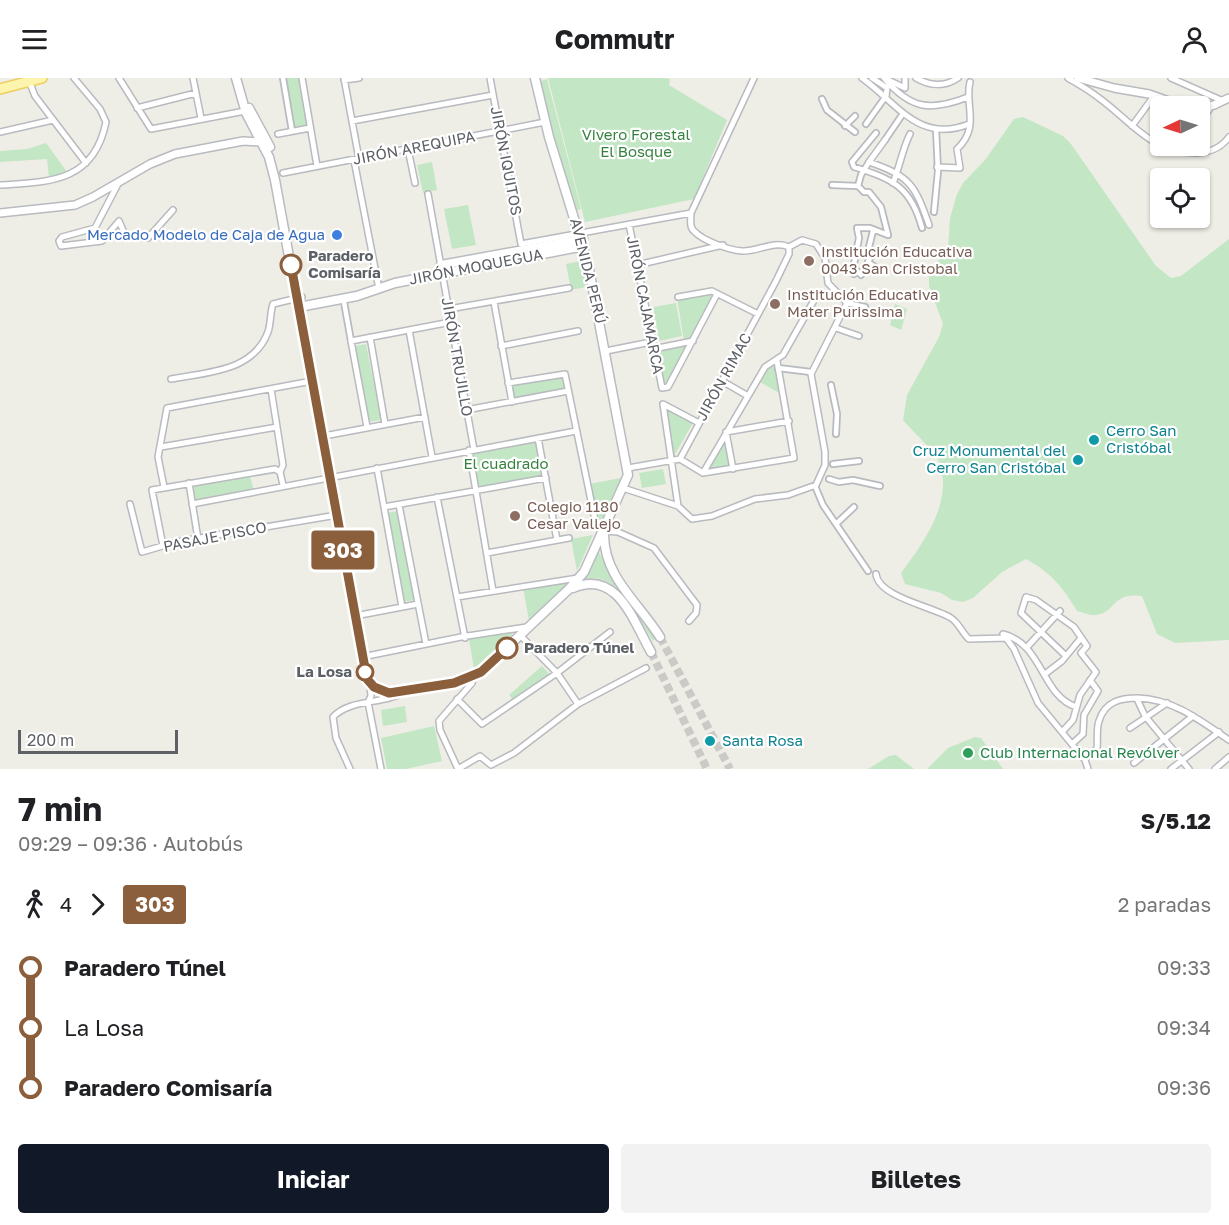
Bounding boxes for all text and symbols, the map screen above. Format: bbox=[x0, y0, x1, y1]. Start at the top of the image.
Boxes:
icon: menu bbox=[18, 23, 51, 56]
text: Commutr bbox=[554, 23, 675, 55]
icon: person bbox=[1178, 23, 1211, 56]
north arrow bbox=[1150, 96, 1210, 156]
map controls bbox=[1150, 96, 1210, 228]
street label: JIRÓN IQUITOS bbox=[488, 105, 526, 217]
park label: Vivero Forestal El Bosque bbox=[582, 125, 691, 160]
street label: JIRÓN AREQUIPA bbox=[351, 126, 477, 168]
button: locate bbox=[1150, 168, 1210, 228]
street label: AVENIDA PERÚ bbox=[567, 216, 611, 325]
place label: Mercado Modelo de Caja de Agua bbox=[87, 225, 325, 243]
marker: Mercado Modelo de Caja de Agua bbox=[330, 228, 344, 242]
street label: JIRÓN CAJAMARCA bbox=[624, 234, 668, 376]
place label: Institución Educativa 0043 San Cristobal bbox=[821, 242, 972, 277]
street label: JIRÓN MOQUEGUA bbox=[407, 244, 544, 288]
place label: Paradero Comisaría bbox=[308, 246, 381, 281]
marker: Paradero Comisaría bbox=[280, 254, 302, 276]
marker: Institución Educativa 0043 San Cristobal bbox=[802, 254, 816, 268]
place label: Institución Educativa Mater Purissima bbox=[787, 285, 938, 320]
street label: JIRÓN TRUJILLO bbox=[439, 296, 477, 418]
marker: Institución Educativa Mater Purissima bbox=[768, 297, 782, 311]
street label: JIRÓN RIMAC bbox=[692, 330, 755, 423]
place label: Cerro San Cristóbal bbox=[1106, 421, 1177, 456]
marker: Cerro San Cristóbal bbox=[1087, 433, 1101, 447]
place label: Cruz Monumental del Cerro San Cristóbal bbox=[912, 441, 1066, 476]
marker: Cruz Monumental del Cerro San Cristóbal bbox=[1071, 453, 1085, 467]
park label: El cuadrado bbox=[463, 454, 549, 472]
place label: Colegio 1180 Cesar Vallejo bbox=[527, 497, 621, 532]
marker: Colegio 1180 Cesar Vallejo bbox=[508, 509, 522, 523]
street label: PASAJE PISCO bbox=[162, 517, 268, 555]
line badge: 303 bbox=[308, 530, 378, 570]
text: 303 bbox=[323, 537, 363, 563]
marker: Paradero Túnel bbox=[496, 637, 518, 659]
place label: Paradero Túnel bbox=[524, 638, 634, 656]
place label: La Losa bbox=[296, 662, 352, 680]
marker: La Losa bbox=[356, 663, 374, 681]
scale bar bbox=[18, 727, 178, 754]
text: 200 m bbox=[27, 730, 74, 750]
place label: Santa Rosa bbox=[722, 731, 803, 749]
marker: Santa Rosa bbox=[703, 734, 717, 748]
place label: Club Internacional Revólver bbox=[980, 743, 1179, 761]
marker: Club Internacional Revólver bbox=[961, 746, 975, 760]
text: 7 min bbox=[18, 789, 102, 828]
text: S/5.12 bbox=[1140, 807, 1211, 834]
text: 09:29 – 09:36 · Autobús bbox=[18, 831, 243, 855]
icon: walk bbox=[18, 888, 51, 921]
icon: forward bbox=[81, 888, 114, 921]
text: 303 bbox=[135, 891, 174, 917]
text: 4 bbox=[60, 892, 72, 916]
text: 2 paradas bbox=[1118, 892, 1211, 916]
text: Paradero Túnel bbox=[64, 954, 226, 981]
text: 09:33 bbox=[1157, 955, 1211, 979]
text: La Losa bbox=[64, 1014, 144, 1041]
text: 09:34 bbox=[1157, 1015, 1211, 1039]
text: Paradero Comisaría bbox=[64, 1074, 272, 1101]
text: 09:36 bbox=[1157, 1075, 1211, 1099]
button: Iniciar bbox=[18, 1144, 609, 1213]
button: Billetes bbox=[621, 1144, 1211, 1213]

